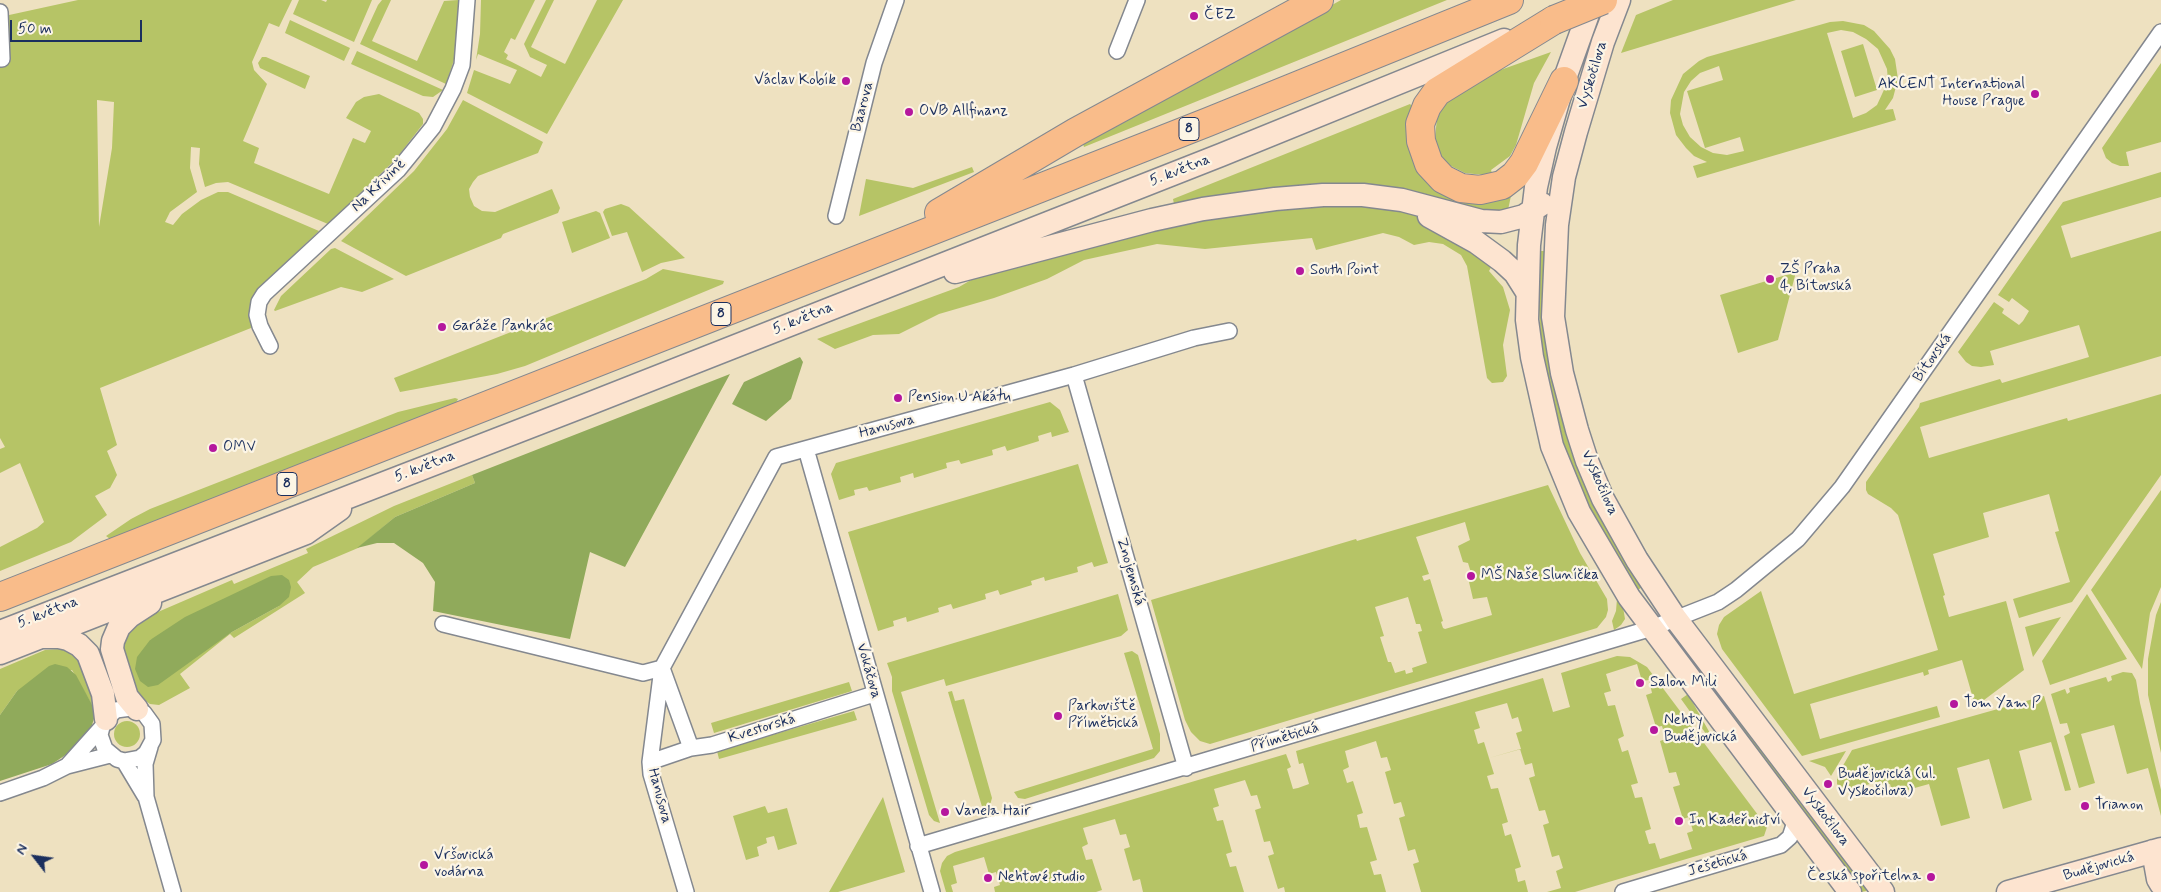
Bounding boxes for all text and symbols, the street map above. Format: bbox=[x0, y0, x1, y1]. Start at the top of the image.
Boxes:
place label: ČEZ bbox=[1204, 7, 1235, 25]
scale bar bbox=[12, 10, 145, 42]
marker: ČEZ bbox=[1188, 10, 1200, 22]
text: 50 m bbox=[18, 19, 52, 39]
street label: Vyskočilova bbox=[1574, 39, 1612, 111]
place label: Václav Kobík bbox=[754, 72, 836, 90]
marker: Václav Kobík bbox=[840, 75, 852, 87]
place label: AKCENT International House Prague bbox=[1878, 76, 2025, 111]
street label: Baarova bbox=[848, 80, 878, 134]
marker: AKCENT International House Prague bbox=[2029, 88, 2041, 100]
place label: OVB Allfinanz bbox=[919, 103, 1008, 121]
marker: OVB Allfinanz bbox=[903, 106, 915, 118]
road number: 8 bbox=[1179, 118, 1199, 140]
street label: 5. května bbox=[1147, 151, 1213, 191]
street label: Na Křivině bbox=[348, 156, 410, 216]
place label: ZŠ Praha 4, Bítovská bbox=[1780, 261, 1852, 296]
place label: South Point bbox=[1310, 262, 1379, 280]
marker: South Point bbox=[1294, 265, 1306, 277]
marker: ZŠ Praha 4, Bítovská bbox=[1764, 273, 1776, 285]
street label: 5. května bbox=[770, 299, 836, 339]
road number: 8 bbox=[711, 302, 731, 326]
place label: Garáže Pankrác bbox=[452, 318, 553, 336]
marker: Garáže Pankrác bbox=[436, 321, 448, 333]
street label: Bítovská bbox=[1910, 330, 1956, 386]
place label: Pension U Akátu bbox=[908, 389, 1011, 407]
marker: Pension U Akátu bbox=[892, 392, 904, 404]
street label: Hanusova bbox=[857, 411, 917, 443]
place label: OMV bbox=[223, 439, 256, 457]
marker: OMV bbox=[207, 442, 219, 454]
street label: 5. května bbox=[392, 447, 458, 487]
street label: Vyskočilova bbox=[1577, 448, 1621, 518]
road number: 8 bbox=[277, 472, 297, 496]
street label: Znojemská bbox=[1112, 536, 1148, 608]
place label: MŠ Naše Sluníčka bbox=[1481, 567, 1599, 585]
marker: MŠ Naše Sluníčka bbox=[1465, 570, 1477, 582]
street label: 5. května bbox=[15, 593, 81, 633]
street label: Vokáčova bbox=[852, 641, 884, 701]
place label: Salon Mili bbox=[1650, 674, 1717, 692]
marker: Salon Mili bbox=[1634, 677, 1646, 689]
place label: Tom Yam P bbox=[1964, 695, 2041, 713]
place label: Parkoviště Přímětická bbox=[1068, 698, 1138, 733]
marker: Tom Yam P bbox=[1948, 698, 1960, 710]
street label: Kvestorská bbox=[726, 710, 798, 748]
marker: Parkoviště Přímětická bbox=[1052, 710, 1064, 722]
place label: Nehty Budějovická bbox=[1664, 712, 1737, 747]
street label: Přímětická bbox=[1249, 719, 1321, 757]
marker: Nehty Budějovická bbox=[1648, 724, 1660, 736]
street label: Hanusova bbox=[643, 766, 675, 826]
place label: Budějovická (ul. Vyskočilova) bbox=[1838, 766, 1935, 801]
marker: Budějovická (ul. Vyskočilova) bbox=[1822, 778, 1834, 790]
street label: Vyskočilova bbox=[1797, 784, 1853, 850]
place label: Trianon bbox=[2095, 797, 2143, 815]
marker: Trianon bbox=[2079, 800, 2091, 812]
place label: Vanela Hair bbox=[955, 803, 1031, 821]
marker: Vanela Hair bbox=[939, 806, 951, 818]
place label: In Kadeřnictví bbox=[1689, 812, 1781, 830]
marker: In Kadeřnictví bbox=[1673, 815, 1685, 827]
north arrow bbox=[10, 832, 60, 882]
text: N bbox=[12, 841, 32, 858]
place label: Vršovická vodárna bbox=[434, 847, 494, 882]
street label: Ješetická bbox=[1686, 847, 1750, 881]
street label: Budějovická bbox=[2061, 848, 2137, 886]
marker: Vršovická vodárna bbox=[418, 859, 430, 871]
place label: Česká spořitelna bbox=[1807, 868, 1921, 886]
place label: Nehtové studio bbox=[998, 869, 1085, 887]
marker: Česká spořitelna bbox=[1925, 871, 1937, 883]
marker: Nehtové studio bbox=[982, 872, 994, 884]

